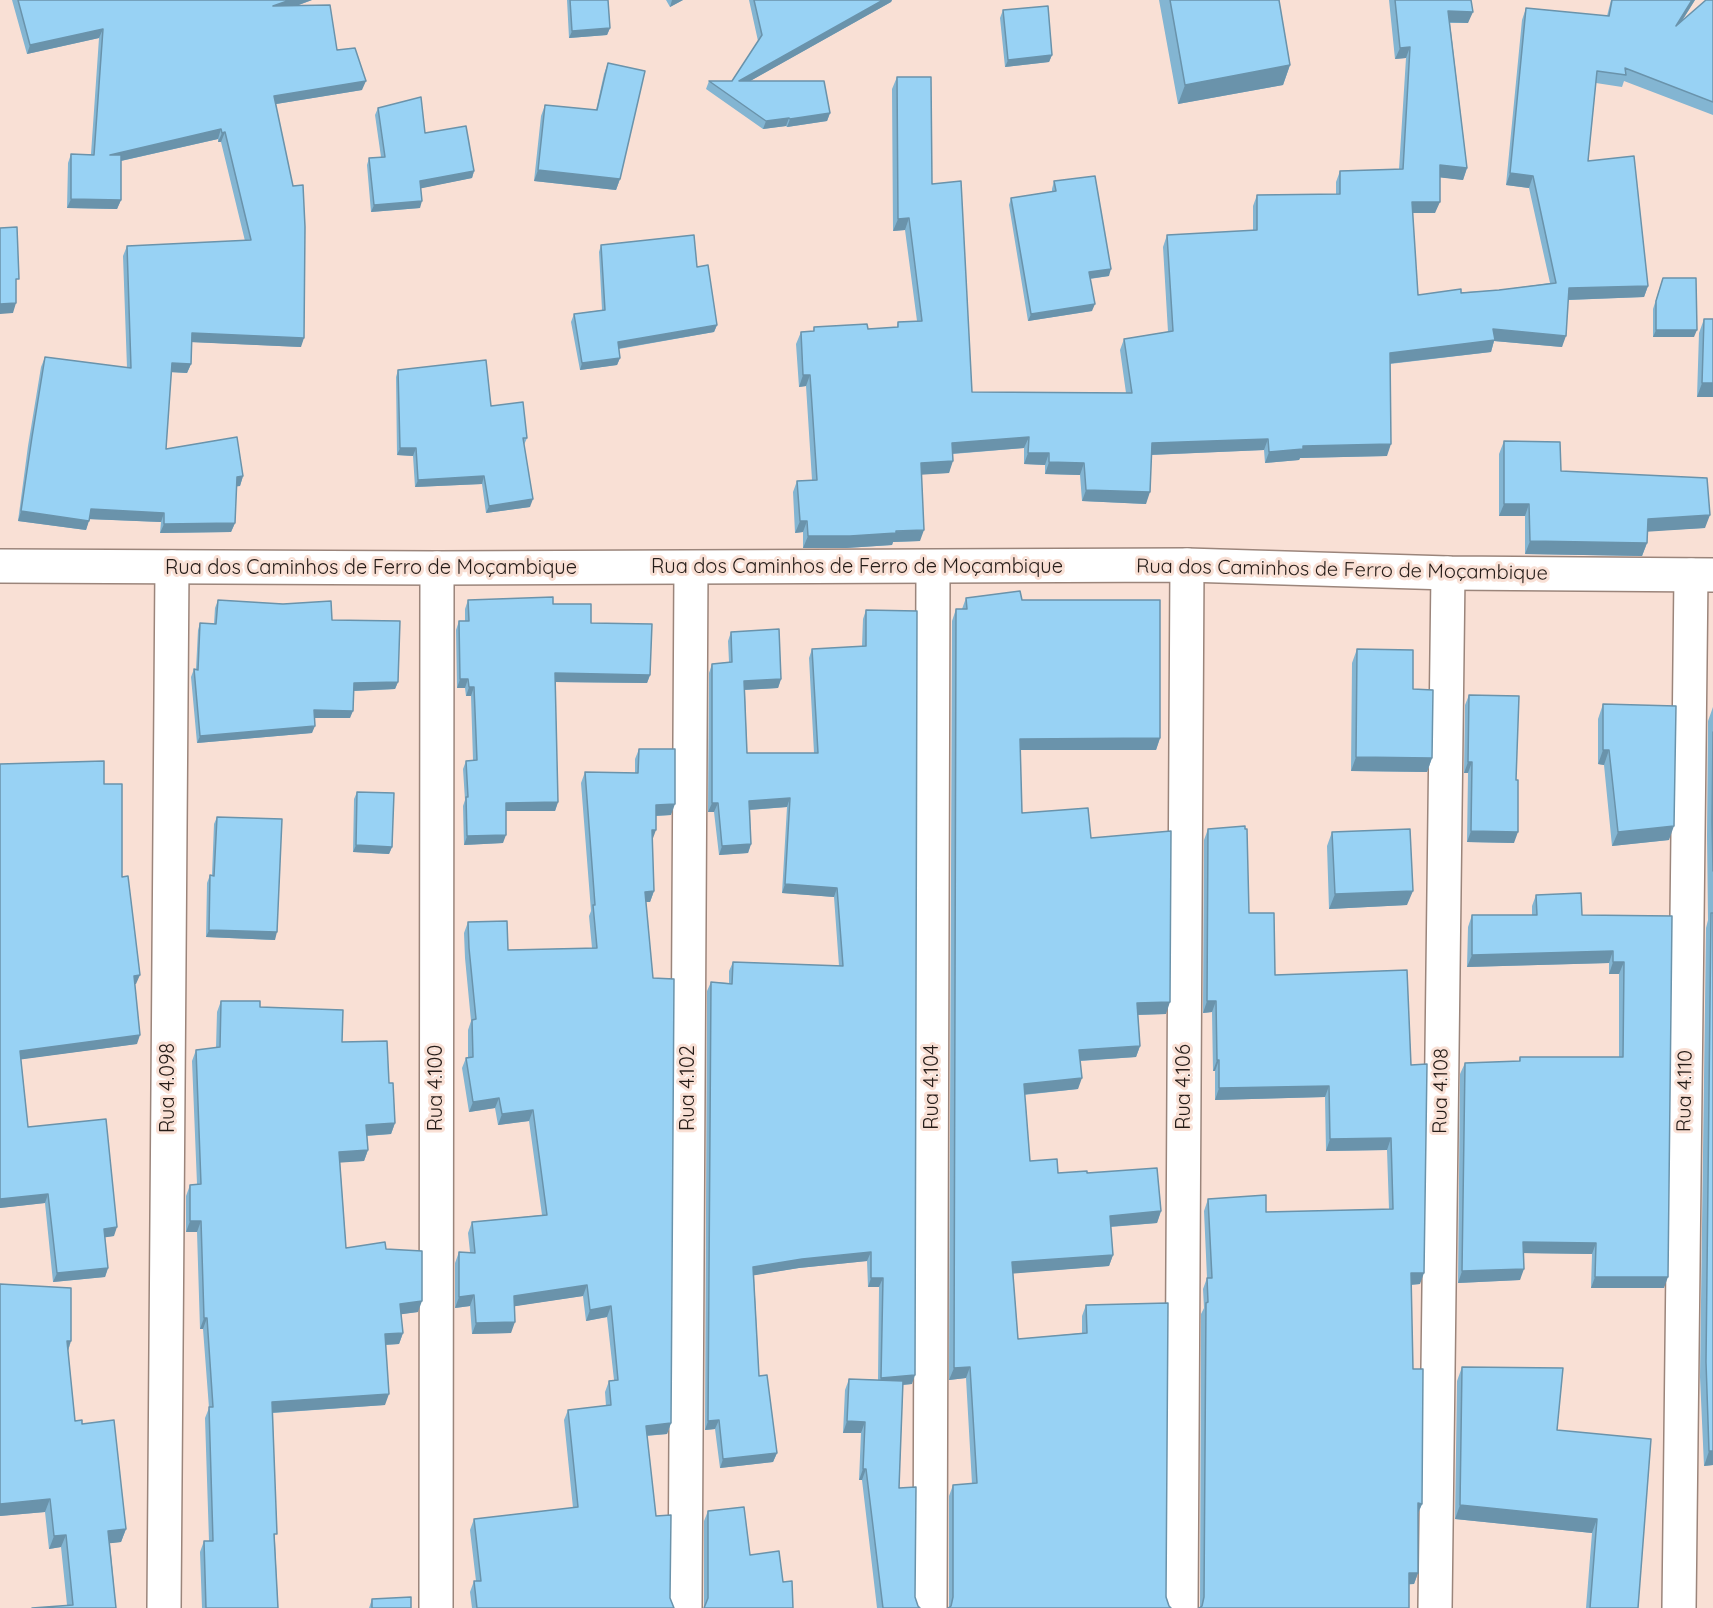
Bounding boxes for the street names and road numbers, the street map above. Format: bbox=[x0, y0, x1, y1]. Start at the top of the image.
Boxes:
street label: Rua dos Caminhos de Ferro de Moçambique bbox=[1136, 554, 1548, 586]
street label: Rua dos Caminhos de Ferro de Moçambique bbox=[651, 555, 1063, 579]
street label: Rua dos Caminhos de Ferro de Moçambique bbox=[165, 556, 577, 580]
street label: Rua 4.098 bbox=[156, 1043, 180, 1133]
street label: Rua 4.104 bbox=[920, 1044, 944, 1130]
street label: Rua 4.106 bbox=[1172, 1044, 1196, 1130]
street label: Rua 4.100 bbox=[424, 1045, 448, 1131]
street label: Rua 4.102 bbox=[676, 1045, 700, 1131]
street label: Rua 4.108 bbox=[1428, 1048, 1454, 1134]
street label: Rua 4.110 bbox=[1672, 1050, 1698, 1132]

